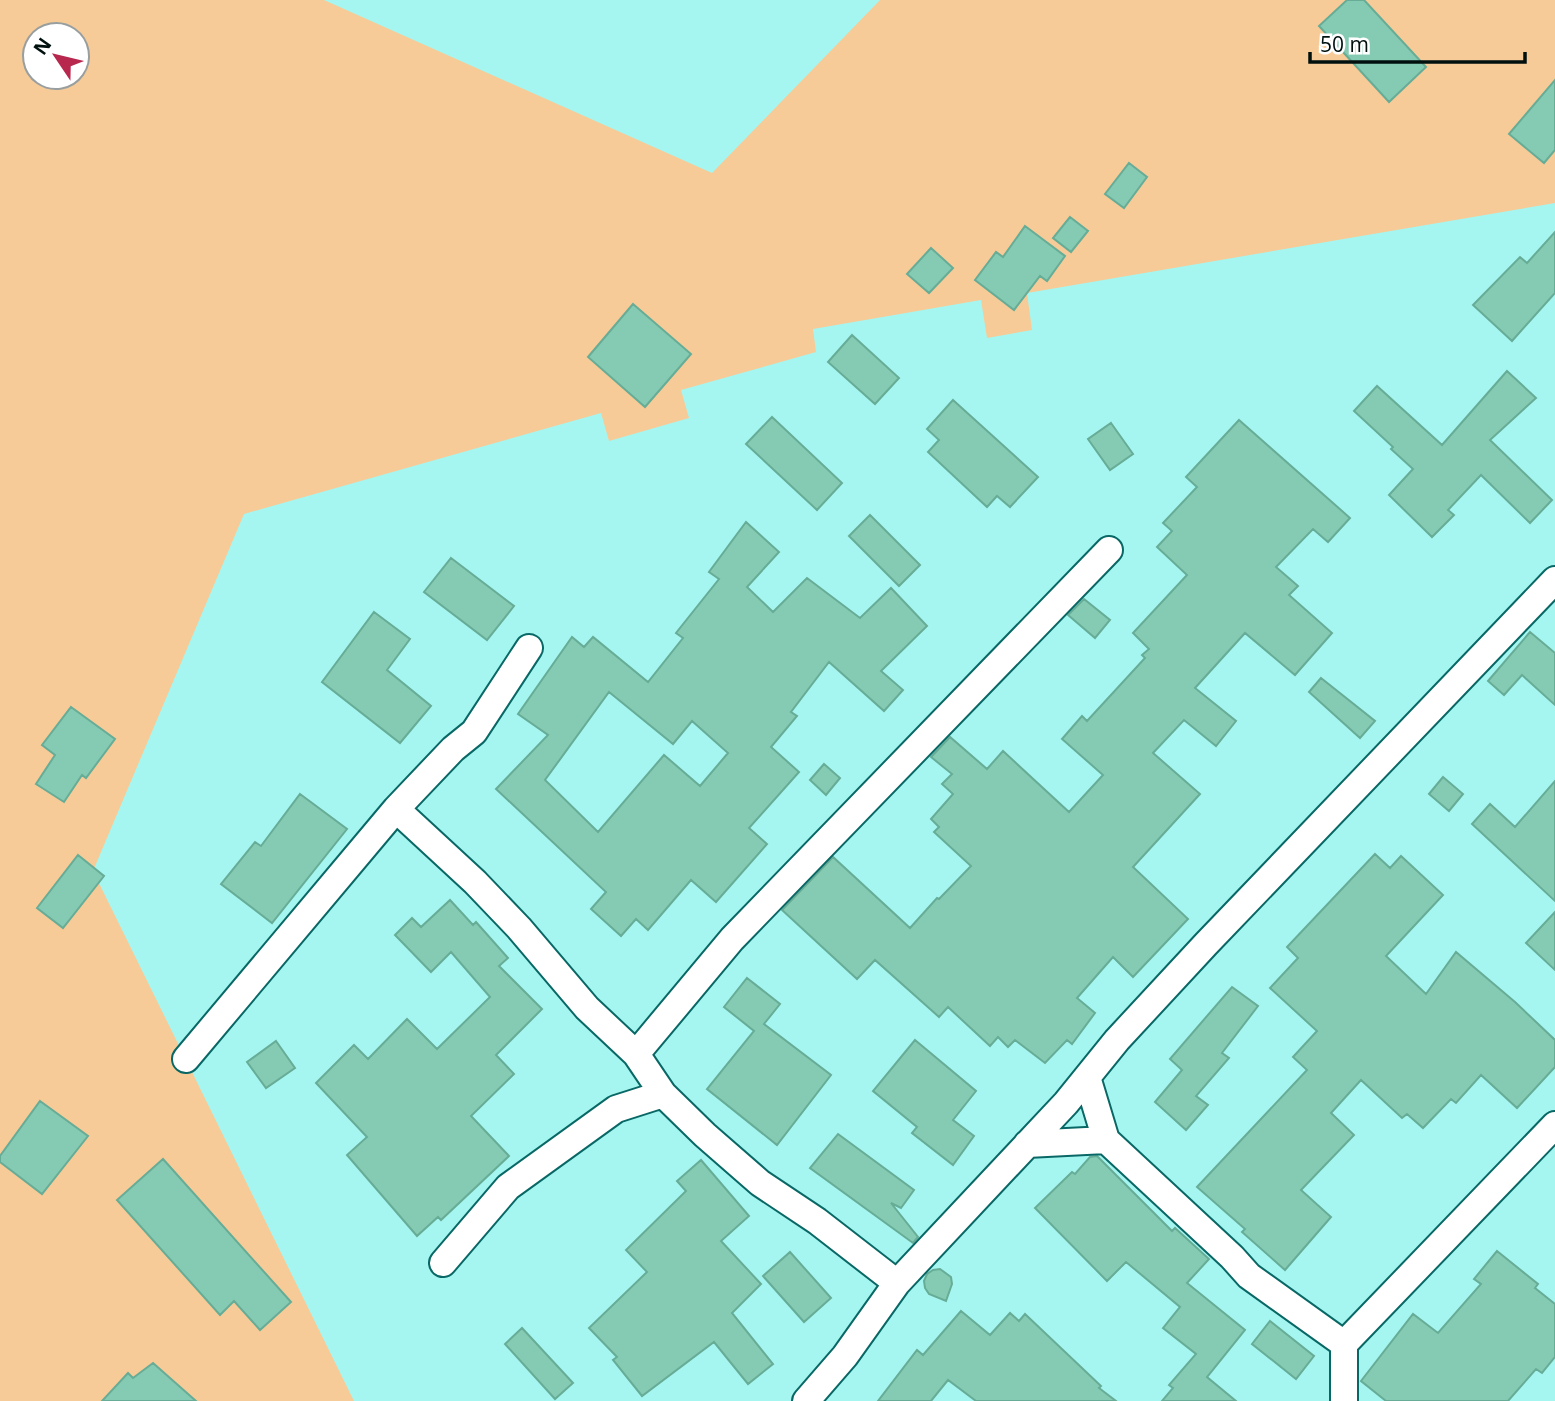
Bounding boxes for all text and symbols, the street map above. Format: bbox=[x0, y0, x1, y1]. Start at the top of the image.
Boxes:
north arrow bbox=[21, 21, 91, 91]
scale bar bbox=[1310, 21, 1525, 65]
text: 50 m bbox=[1320, 30, 1369, 58]
text: N bbox=[27, 32, 57, 60]

